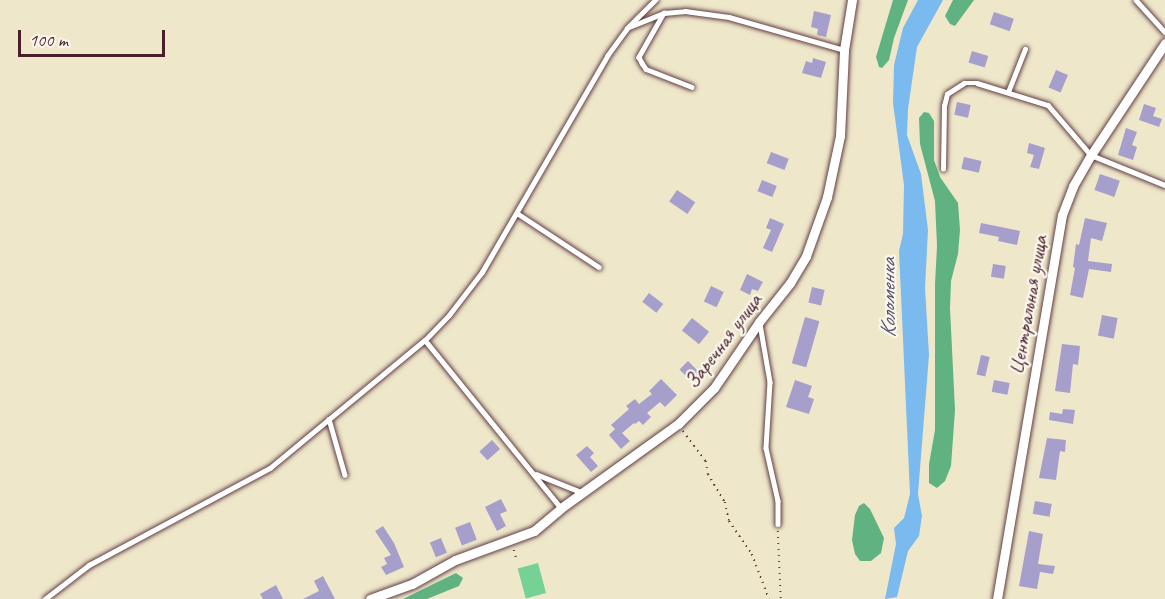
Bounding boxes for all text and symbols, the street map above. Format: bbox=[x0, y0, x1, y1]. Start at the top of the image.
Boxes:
scale bar bbox=[21, 18, 168, 56]
text: 100 m bbox=[29, 29, 68, 51]
street label: Центральная улица bbox=[1003, 233, 1053, 377]
water label: Коломенка bbox=[876, 258, 902, 338]
street label: Заречная улица bbox=[679, 288, 767, 394]

